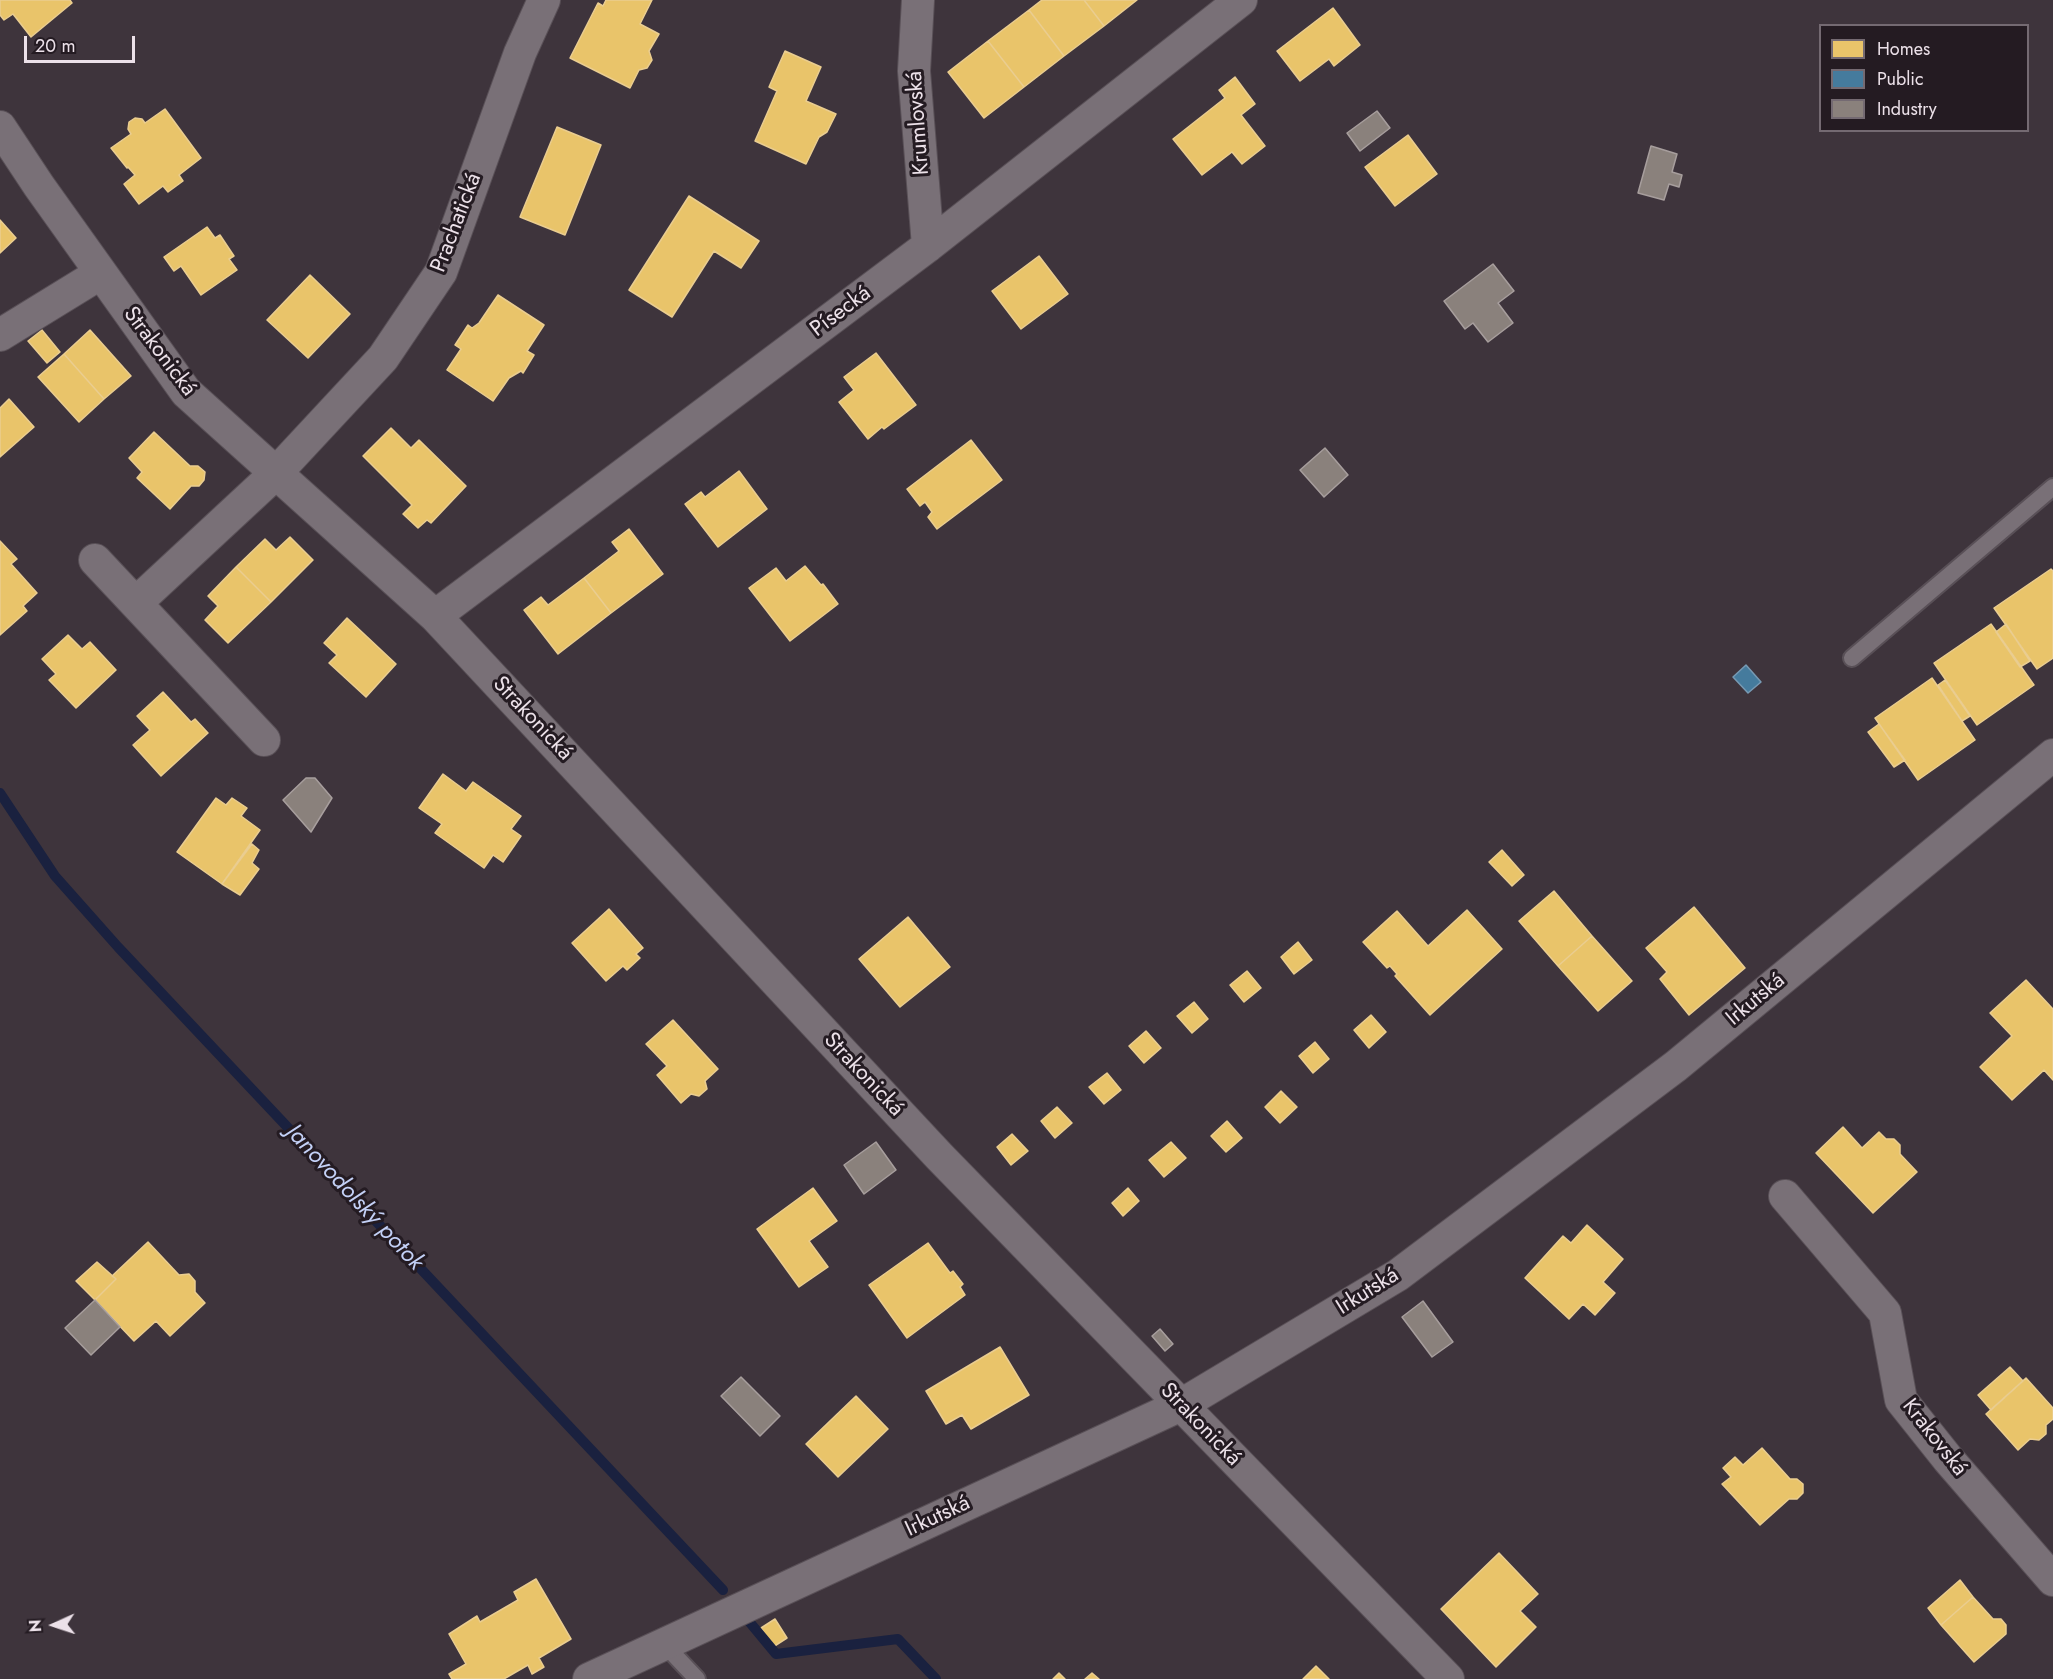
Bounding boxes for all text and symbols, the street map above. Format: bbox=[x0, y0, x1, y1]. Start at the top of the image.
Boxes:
scale bar bbox=[27, 24, 138, 62]
legend bbox=[1819, 24, 2029, 132]
text: 20 m bbox=[35, 33, 75, 59]
text: Homes bbox=[1877, 36, 1930, 62]
text: Public bbox=[1877, 66, 1924, 92]
street label: Krumlovská bbox=[902, 70, 936, 176]
text: Industry bbox=[1877, 96, 1937, 122]
street label: Prachatická bbox=[426, 170, 488, 276]
street label: Písecká bbox=[806, 281, 876, 343]
street label: Strakonická bbox=[117, 302, 201, 402]
street label: Strakonická bbox=[487, 672, 577, 766]
street label: Irkutská bbox=[1721, 968, 1791, 1032]
street label: Strakonická bbox=[818, 1028, 908, 1122]
water label: Janovodolský potok bbox=[279, 1119, 429, 1277]
street label: Irkutská bbox=[1332, 1263, 1404, 1321]
street label: Strakonická bbox=[1154, 1378, 1246, 1472]
street label: Krakovská bbox=[1896, 1394, 1972, 1482]
street label: Irkutská bbox=[901, 1491, 975, 1543]
north arrow bbox=[24, 1595, 84, 1655]
text: N bbox=[24, 1619, 47, 1633]

